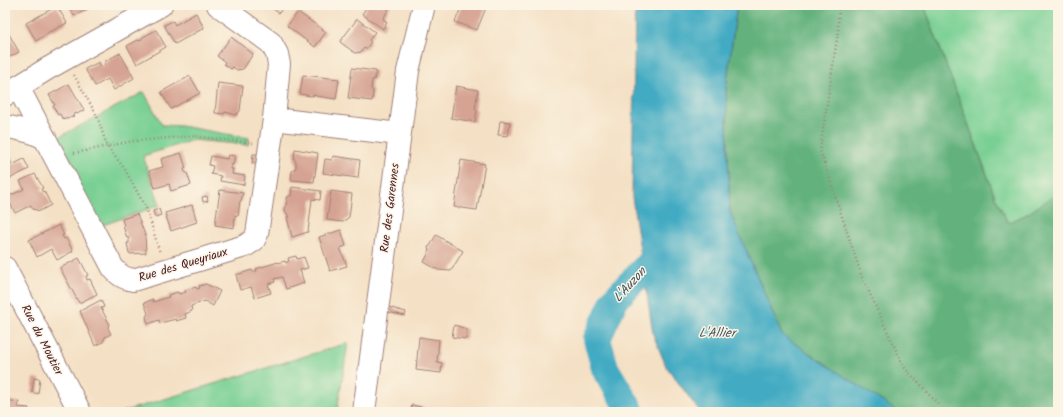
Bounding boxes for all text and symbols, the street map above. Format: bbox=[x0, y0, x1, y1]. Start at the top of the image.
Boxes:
street label: Rue des Garennes bbox=[375, 162, 405, 254]
street label: Rue des Queyriaux bbox=[136, 242, 231, 288]
water label: L'Auzon bbox=[608, 262, 652, 308]
street label: Rue du Moutier bbox=[16, 301, 68, 380]
water label: L'Allier bbox=[699, 323, 738, 344]

